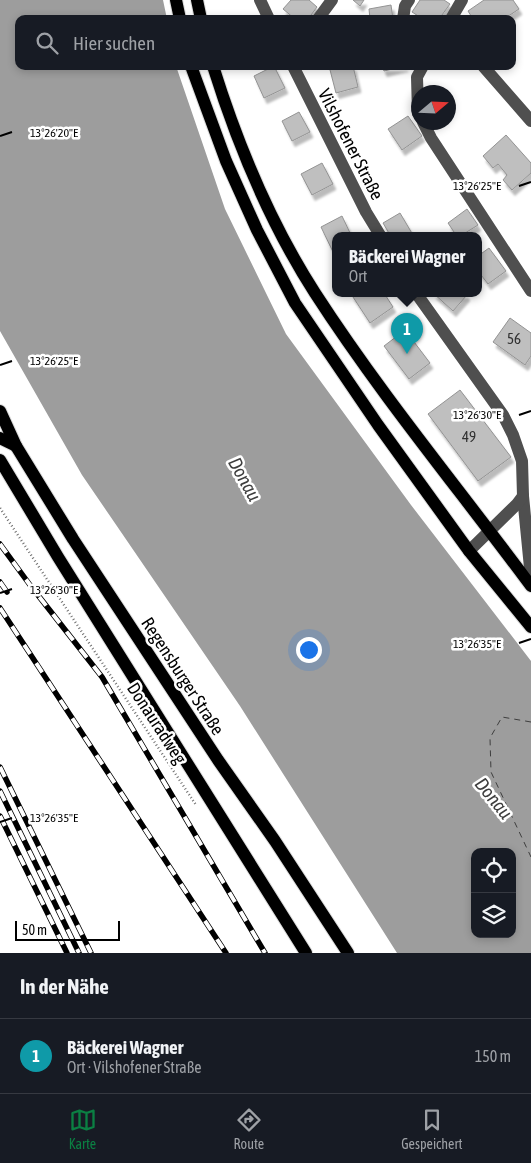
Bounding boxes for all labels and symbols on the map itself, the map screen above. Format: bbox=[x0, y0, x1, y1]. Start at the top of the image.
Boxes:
street label: Vilshofener Straße bbox=[314, 85, 388, 203]
north arrow bbox=[411, 85, 456, 130]
text: 13°26'20"E bbox=[30, 126, 78, 140]
text: 13°26'25"E bbox=[453, 179, 501, 193]
pin: 1 bbox=[391, 313, 423, 354]
house number: 56 bbox=[507, 330, 521, 347]
text: 13°26'25"E bbox=[30, 354, 78, 368]
text: 13°26'30"E bbox=[453, 408, 501, 422]
house number: 49 bbox=[462, 428, 476, 445]
water label: Donau bbox=[224, 453, 266, 505]
text: 13°26'30"E bbox=[30, 583, 78, 597]
street label: Regensburger Straße bbox=[137, 613, 229, 739]
your location bbox=[296, 637, 322, 663]
text: 13°26'35"E bbox=[453, 637, 501, 651]
street label: Donauradweg bbox=[123, 678, 191, 768]
water label: Donau bbox=[471, 773, 517, 823]
text: 13°26'35"E bbox=[30, 811, 78, 825]
scale bar bbox=[15, 918, 120, 941]

